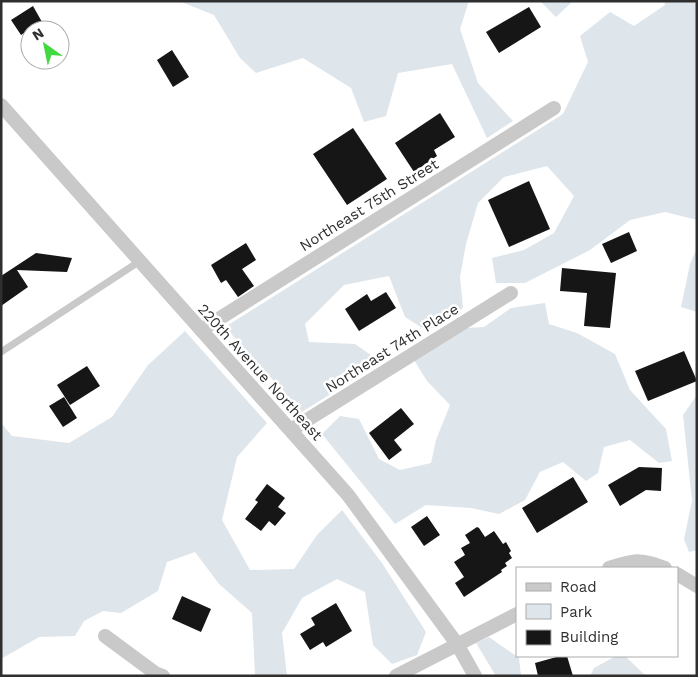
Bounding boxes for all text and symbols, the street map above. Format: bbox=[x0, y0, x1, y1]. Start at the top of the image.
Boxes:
north arrow bbox=[20, 20, 70, 70]
text: N bbox=[29, 25, 47, 44]
street label: Northeast 75th Street bbox=[296, 155, 442, 255]
street label: 220th Avenue Northeast bbox=[194, 300, 327, 445]
street label: Northeast 74th Place bbox=[322, 300, 462, 396]
legend bbox=[516, 567, 678, 657]
text: Road bbox=[560, 578, 597, 596]
text: Park bbox=[560, 603, 593, 621]
text: Building bbox=[560, 628, 618, 646]

